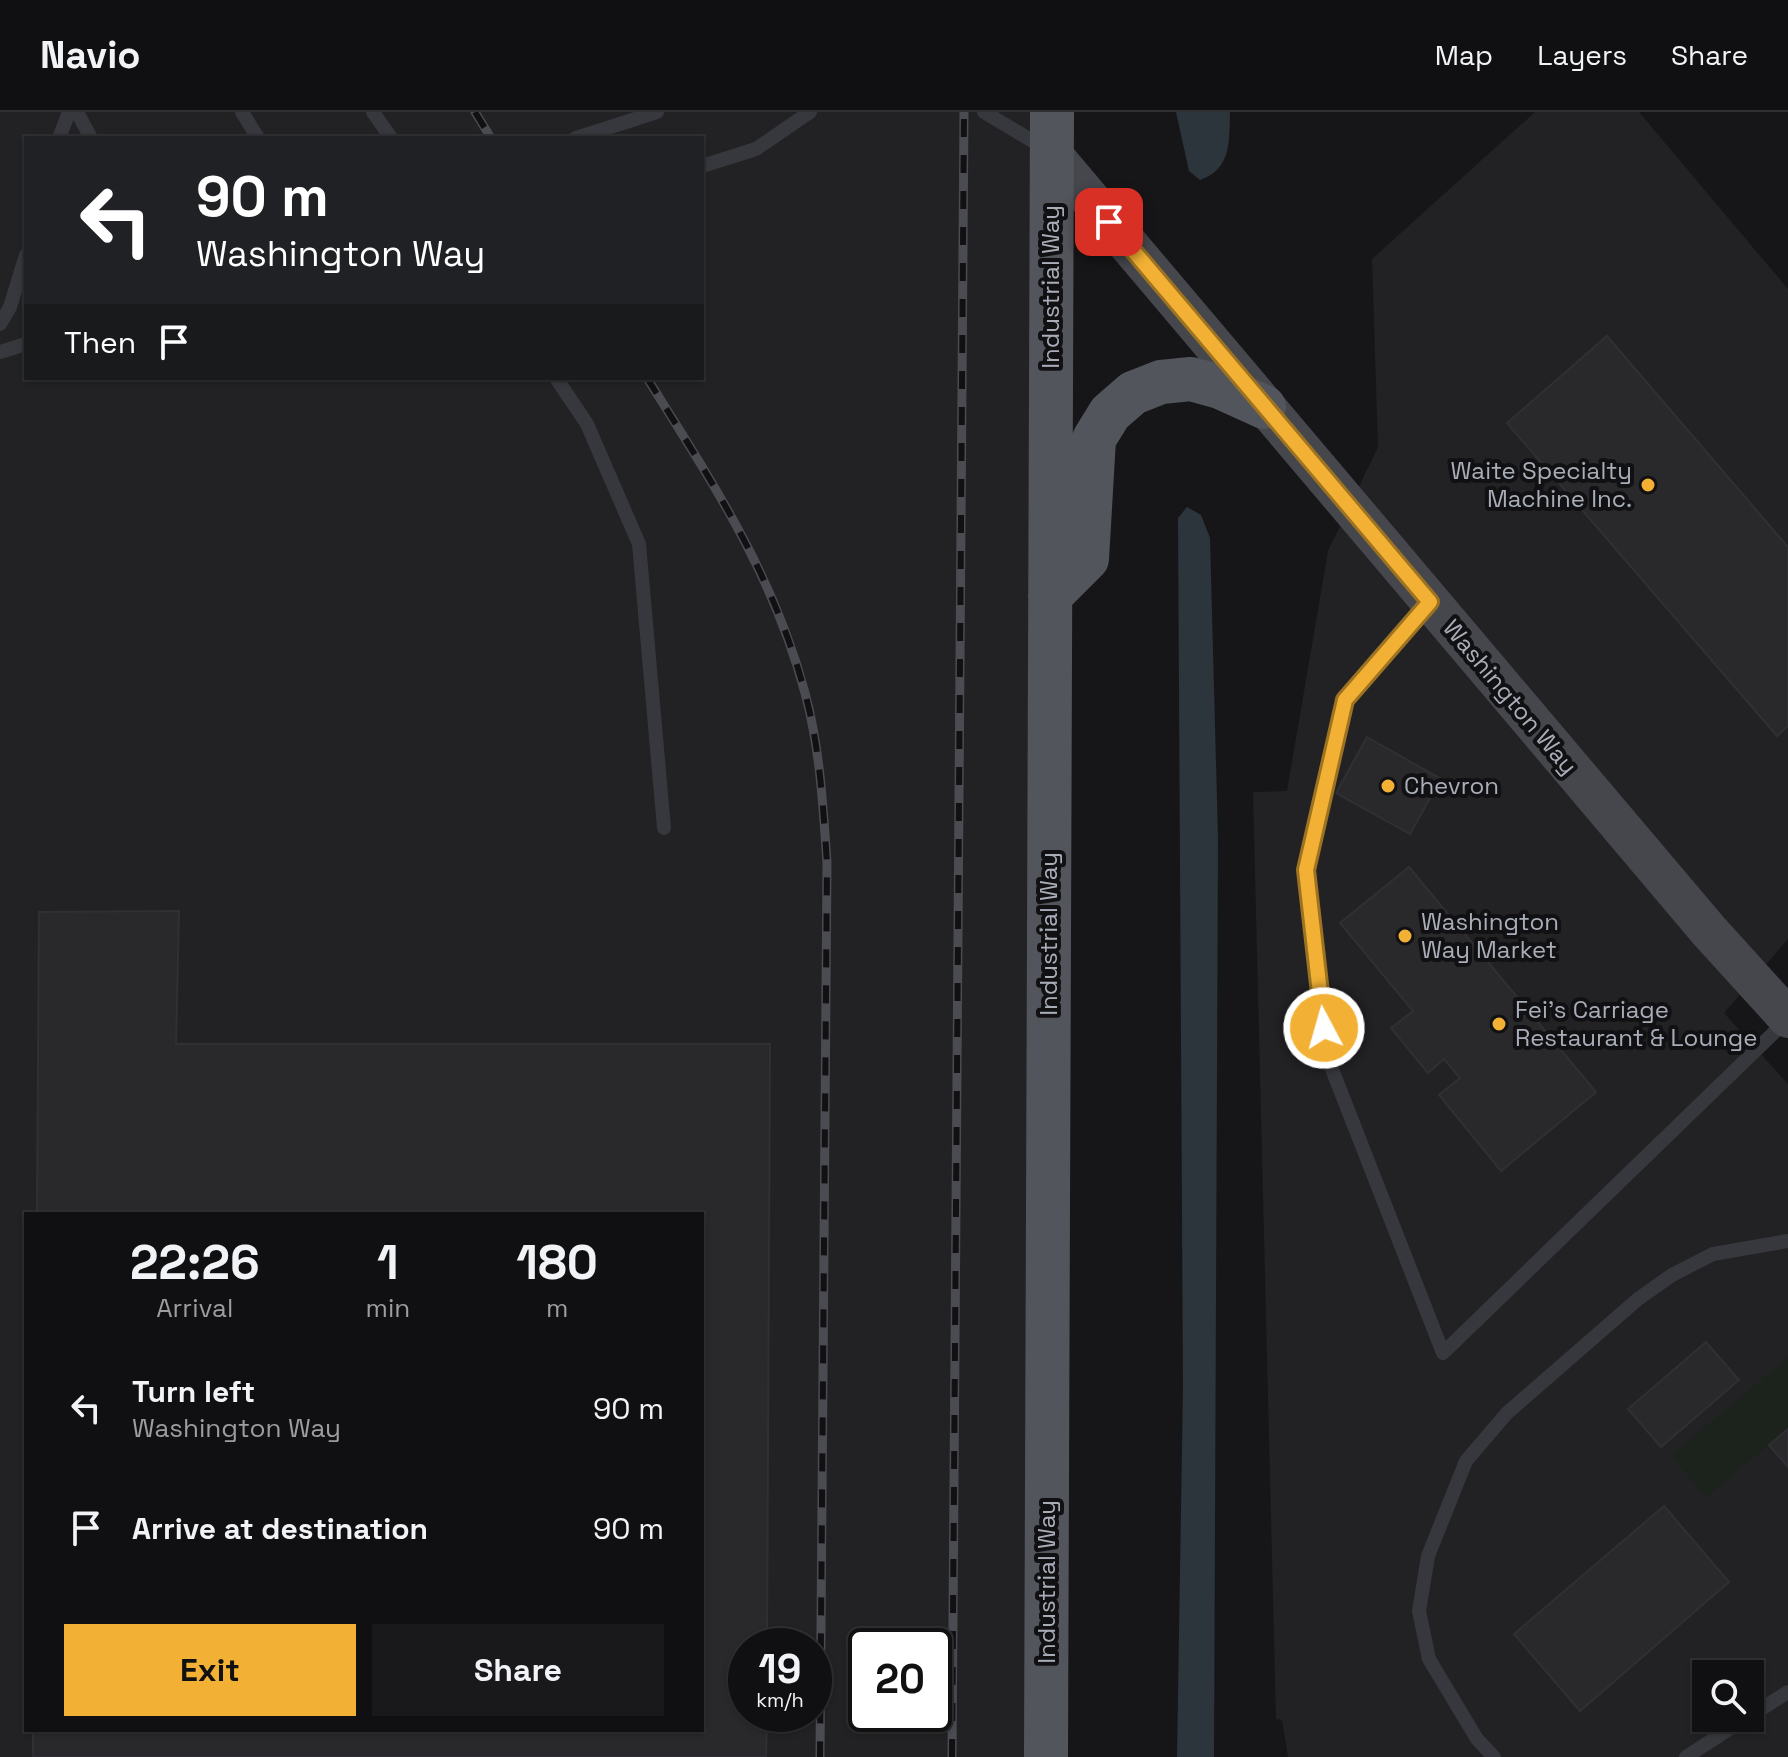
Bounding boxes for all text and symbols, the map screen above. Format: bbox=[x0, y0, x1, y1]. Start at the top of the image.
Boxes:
text: Navio bbox=[40, 31, 141, 79]
text: Map bbox=[1435, 37, 1493, 73]
text: Layers bbox=[1537, 37, 1627, 73]
text: Share bbox=[1671, 37, 1748, 73]
text: 90 m bbox=[196, 161, 329, 232]
icon: left bbox=[64, 168, 168, 272]
pin bbox=[1075, 188, 1143, 256]
icon: arrive bbox=[1087, 200, 1131, 244]
street label: Industrial Way bbox=[1035, 205, 1066, 369]
text: Washington Way bbox=[196, 231, 485, 277]
icon: arrive bbox=[152, 320, 196, 364]
text: Then bbox=[64, 323, 136, 362]
place label: Waite Specialty Machine Inc. bbox=[1451, 455, 1632, 514]
marker: Waite Specialty Machine Inc. bbox=[1639, 476, 1657, 494]
street label: Washington Way bbox=[1437, 613, 1584, 781]
place label: Chevron bbox=[1404, 770, 1499, 801]
marker: Chevron bbox=[1379, 777, 1397, 795]
street label: Industrial Way bbox=[1033, 852, 1064, 1016]
place label: Washington Way Market bbox=[1421, 906, 1559, 965]
marker: Washington Way Market bbox=[1396, 927, 1414, 945]
position arrow bbox=[1282, 986, 1366, 1070]
place label: Fei's Carriage Restaurant & Lounge bbox=[1515, 994, 1757, 1053]
marker: Fei's Carriage Restaurant & Lounge bbox=[1490, 1015, 1508, 1033]
text: 22:26 bbox=[130, 1232, 260, 1293]
text: 1 bbox=[377, 1232, 399, 1293]
text: 180 bbox=[516, 1232, 598, 1293]
text: Arrival bbox=[156, 1291, 233, 1325]
text: min bbox=[366, 1291, 410, 1325]
text: m bbox=[546, 1291, 568, 1325]
text: Turn left bbox=[132, 1372, 255, 1411]
icon: left bbox=[64, 1386, 108, 1430]
text: 90 m bbox=[593, 1389, 664, 1428]
text: Washington Way bbox=[132, 1411, 341, 1445]
street label: Industrial Way bbox=[1031, 1500, 1062, 1664]
icon: arrive bbox=[64, 1506, 108, 1550]
text: Arrive at destination bbox=[132, 1509, 428, 1548]
text: 90 m bbox=[593, 1509, 664, 1548]
button: Exit bbox=[64, 1624, 356, 1716]
button: Share bbox=[372, 1624, 664, 1716]
speed limit sign: 20 bbox=[848, 1628, 952, 1732]
text: 19 bbox=[759, 1644, 801, 1695]
map controls bbox=[1692, 1660, 1764, 1732]
button: search bbox=[1692, 1660, 1764, 1732]
text: km/h bbox=[756, 1687, 804, 1713]

